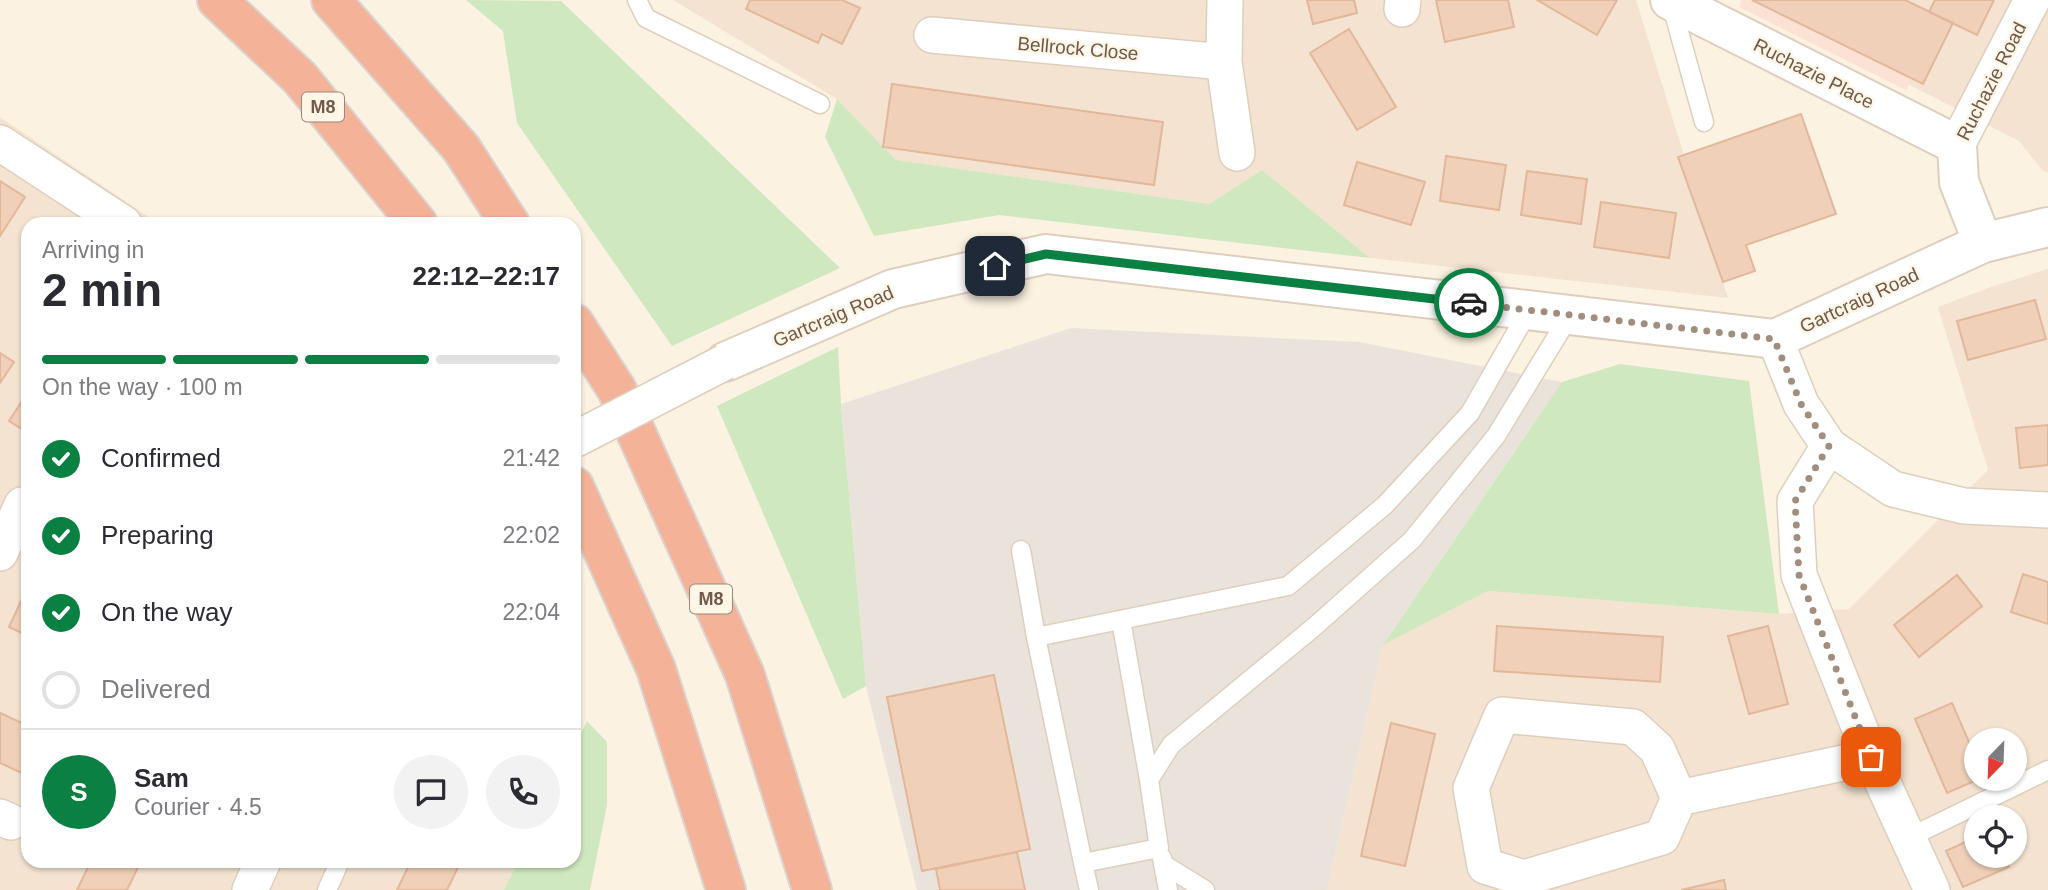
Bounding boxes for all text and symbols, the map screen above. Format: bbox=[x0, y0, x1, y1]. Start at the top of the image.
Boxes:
street label: Ruchazie Road bbox=[1953, 19, 2030, 144]
street label: Bellrock Close bbox=[1017, 33, 1139, 64]
street label: Ruchazie Place bbox=[1750, 34, 1877, 113]
road number: M8 bbox=[302, 92, 344, 122]
pin bbox=[965, 236, 1025, 296]
text: Arriving in bbox=[42, 237, 144, 263]
icon: home bbox=[976, 247, 1014, 285]
text: 22:12–22:17 bbox=[413, 261, 560, 291]
text: 2 min bbox=[42, 264, 162, 316]
street label: Gartcraig Road bbox=[1796, 264, 1922, 337]
courier bbox=[1434, 268, 1504, 338]
street label: Gartcraig Road bbox=[770, 282, 897, 351]
icon: car bbox=[1450, 284, 1488, 322]
text: On the way · 100 m bbox=[42, 374, 243, 400]
icon: check bbox=[42, 440, 80, 478]
text: Confirmed bbox=[101, 443, 221, 473]
text: 21:42 bbox=[502, 445, 560, 471]
icon: check bbox=[42, 517, 80, 555]
text: Preparing bbox=[101, 520, 214, 550]
text: 22:02 bbox=[502, 522, 560, 548]
road number: M8 bbox=[690, 584, 732, 614]
icon: check bbox=[42, 594, 80, 632]
text: On the way bbox=[101, 597, 233, 627]
text: 22:04 bbox=[502, 599, 560, 625]
text: Delivered bbox=[101, 674, 211, 704]
pin bbox=[1841, 727, 1901, 787]
north arrow bbox=[1964, 728, 2026, 791]
map controls bbox=[1964, 728, 2027, 868]
icon: bag bbox=[1852, 738, 1890, 776]
button: chat bbox=[394, 755, 468, 829]
button: phone bbox=[486, 755, 560, 829]
text: Sam bbox=[134, 763, 189, 793]
text: S bbox=[70, 777, 88, 807]
text: Courier · 4.5 bbox=[134, 794, 262, 820]
button: locate bbox=[1964, 805, 2027, 868]

